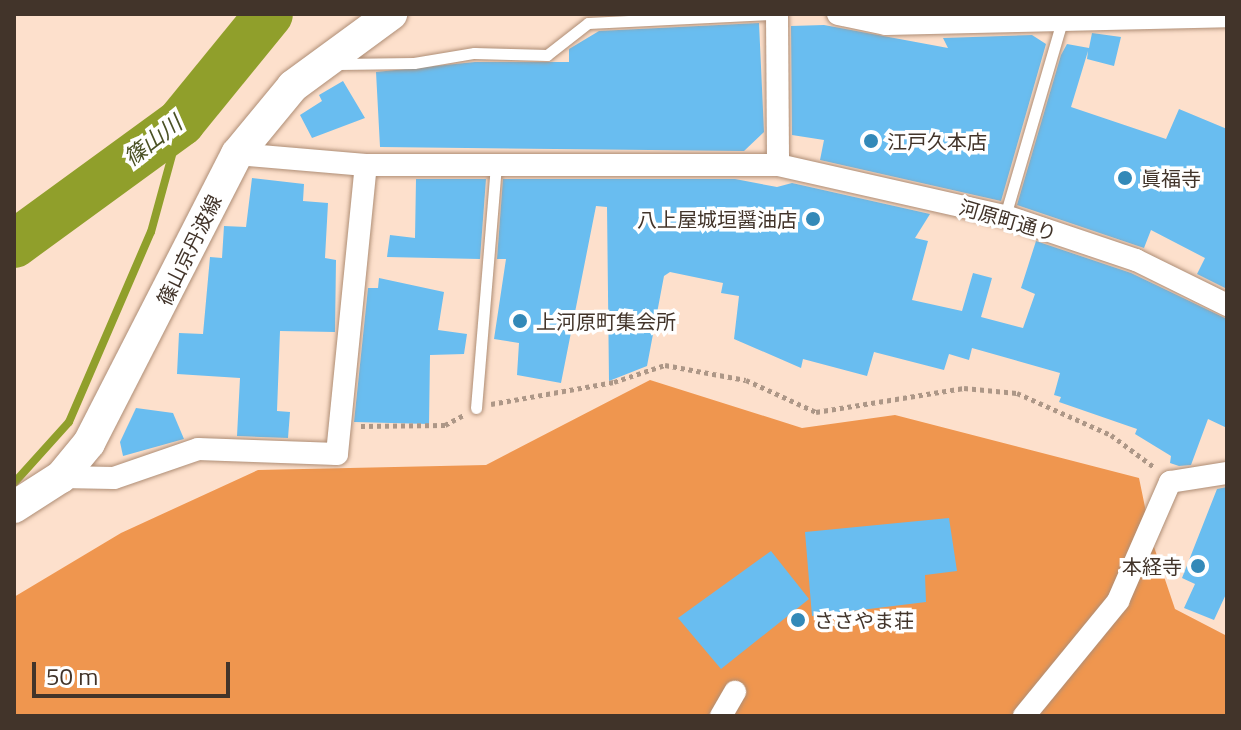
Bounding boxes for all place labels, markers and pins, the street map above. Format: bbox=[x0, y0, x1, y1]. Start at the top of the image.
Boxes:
place label: 江戸久本店 bbox=[887, 129, 987, 153]
marker: 江戸久本店 bbox=[862, 132, 880, 150]
place label: 眞福寺 bbox=[1141, 166, 1201, 190]
marker: 眞福寺 bbox=[1116, 169, 1134, 187]
place label: 八上屋城垣醤油店 bbox=[637, 207, 797, 231]
marker: 八上屋城垣醤油店 bbox=[804, 210, 822, 228]
place label: 上河原町集会所 bbox=[536, 309, 676, 333]
marker: 上河原町集会所 bbox=[511, 312, 529, 330]
place label: 本経寺 bbox=[1122, 554, 1182, 578]
marker: 本経寺 bbox=[1189, 557, 1207, 575]
place label: ささやま荘 bbox=[814, 608, 914, 632]
marker: ささやま荘 bbox=[789, 611, 807, 629]

